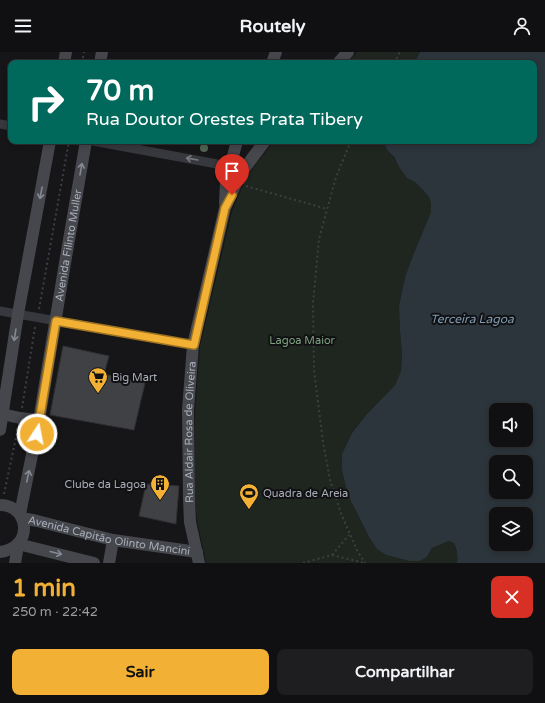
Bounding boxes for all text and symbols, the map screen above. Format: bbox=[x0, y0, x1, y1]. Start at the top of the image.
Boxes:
icon: menu bbox=[12, 15, 34, 37]
text: Routely bbox=[240, 15, 305, 37]
icon: person bbox=[511, 15, 533, 37]
text: 70 m bbox=[86, 74, 154, 108]
icon: right bbox=[20, 76, 72, 128]
text: Rua Doutor Orestes Prata Tibery bbox=[86, 108, 363, 130]
pin bbox=[215, 154, 249, 195]
one-way arrow bbox=[186, 155, 199, 163]
icon: arrive bbox=[221, 160, 243, 182]
one-way arrow bbox=[77, 163, 85, 176]
one-way arrow bbox=[36, 186, 44, 199]
street label: Avenida Filinto Muller bbox=[52, 187, 84, 302]
water label: Terceira Lagoa bbox=[430, 312, 514, 326]
one-way arrow bbox=[11, 328, 19, 341]
park label: Lagoa Maior bbox=[269, 334, 336, 347]
street label: Rua Aldair Rosa de Oliveira bbox=[181, 361, 198, 503]
supermarket icon: Big Mart bbox=[87, 366, 109, 394]
place label: Big Mart bbox=[112, 371, 157, 384]
map controls bbox=[489, 403, 533, 551]
button: sound bbox=[489, 403, 533, 447]
position arrow bbox=[16, 413, 58, 455]
button: search bbox=[489, 455, 533, 499]
one-way arrow bbox=[24, 470, 32, 483]
building icon: Clube da Lagoa bbox=[149, 473, 171, 501]
place label: Clube da Lagoa bbox=[65, 478, 146, 491]
sports icon: Quadra de Areia bbox=[238, 482, 260, 510]
place label: Quadra de Areia bbox=[263, 487, 348, 500]
button: layers bbox=[489, 507, 533, 551]
street label: Avenida Capitão Olinto Mancini bbox=[27, 513, 191, 557]
one-way arrow bbox=[49, 550, 62, 558]
text: 1 min bbox=[12, 574, 76, 603]
button: close bbox=[491, 576, 533, 618]
text: 250 m · 22:42 bbox=[12, 604, 98, 620]
button: Sair bbox=[12, 649, 269, 695]
button: Compartilhar bbox=[277, 649, 533, 695]

